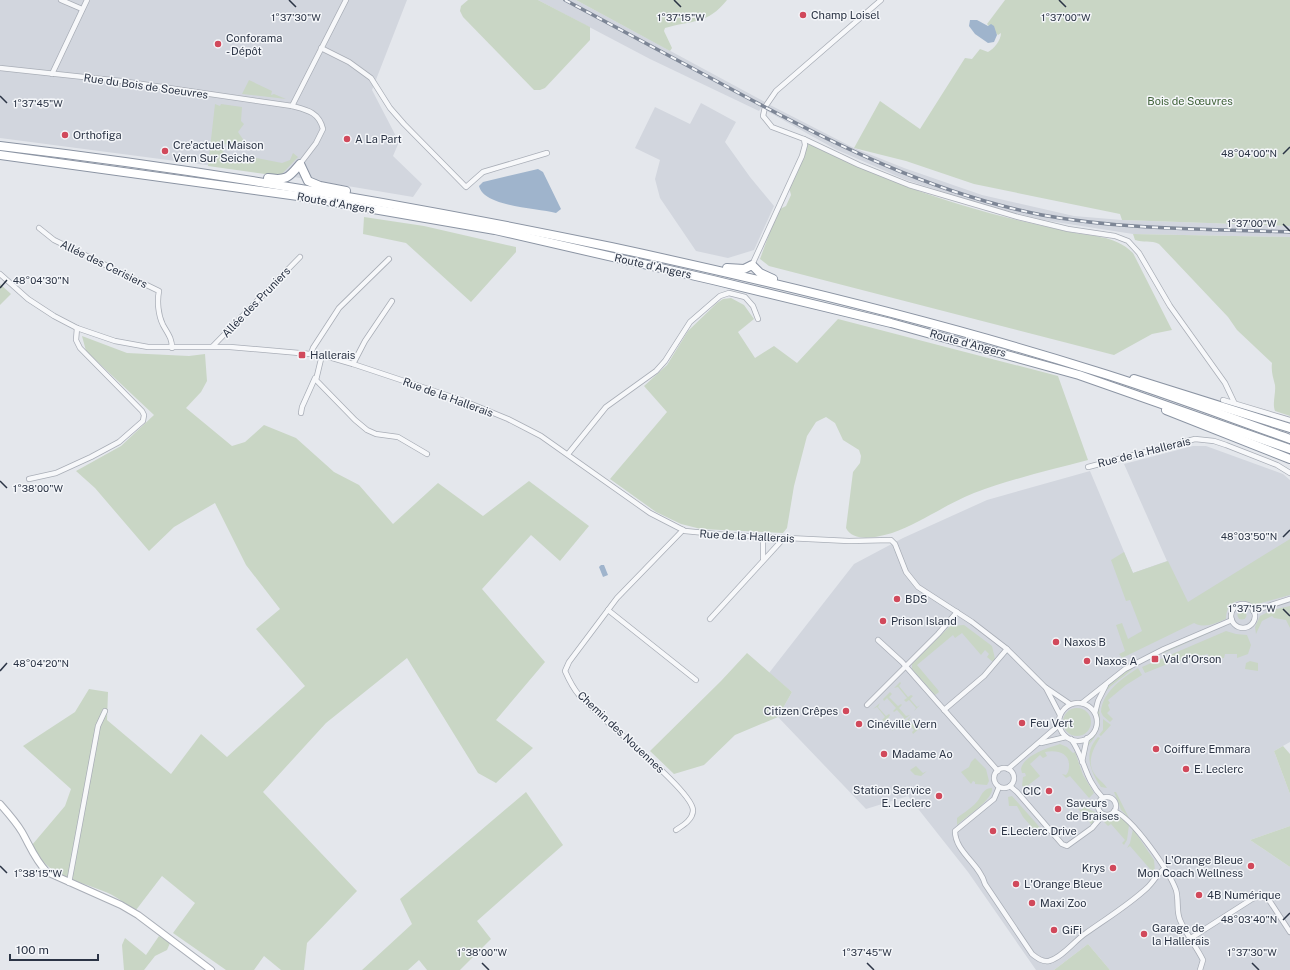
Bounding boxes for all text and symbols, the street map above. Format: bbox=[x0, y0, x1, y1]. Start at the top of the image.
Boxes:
place label: Champ Loisel bbox=[811, 9, 880, 21]
marker: Champ Loisel bbox=[798, 10, 808, 20]
text: 1°37'30"W bbox=[271, 11, 321, 23]
text: 1°37'15"W bbox=[657, 11, 705, 23]
text: 1°37'00"W bbox=[1041, 11, 1091, 23]
place label: Conforama - Dépôt bbox=[226, 32, 282, 57]
marker: Conforama - Dépôt bbox=[213, 39, 223, 49]
street label: Rue du Bois de Soeuvres bbox=[83, 71, 209, 101]
park label: Bois de Sœuvres bbox=[1147, 95, 1233, 107]
text: 1°37'45"W bbox=[13, 97, 63, 109]
place label: Orthofiga bbox=[73, 129, 122, 141]
marker: Orthofiga bbox=[60, 130, 70, 140]
place label: A La Part bbox=[355, 133, 402, 145]
marker: A La Part bbox=[342, 134, 352, 144]
place label: Cre'actuel Maison Vern Sur Seiche bbox=[173, 139, 264, 164]
marker: Cre'actuel Maison Vern Sur Seiche bbox=[160, 146, 170, 156]
text: 48°04'00"N bbox=[1221, 147, 1277, 159]
street label: Route d'Angers bbox=[296, 190, 376, 216]
text: 1°37'00"W bbox=[1227, 217, 1277, 229]
street label: Allée des Cerisiers bbox=[59, 238, 150, 290]
street label: Route d'Angers bbox=[613, 251, 693, 281]
street label: Allée des Pruniers bbox=[219, 264, 293, 340]
text: 48°04'30"N bbox=[13, 274, 69, 286]
street label: Route d'Angers bbox=[928, 327, 1008, 359]
place label: Hallerais bbox=[310, 349, 356, 361]
marker: Hallerais bbox=[297, 350, 307, 360]
street label: Rue de la Hallerais bbox=[401, 375, 495, 419]
street label: Rue de la Hallerais bbox=[1096, 435, 1192, 469]
text: 1°38'00"W bbox=[13, 482, 63, 494]
street label: Rue de la Hallerais bbox=[699, 528, 795, 545]
text: 48°03'50"N bbox=[1221, 530, 1277, 542]
place label: BDS bbox=[905, 593, 927, 605]
marker: BDS bbox=[892, 594, 902, 604]
text: 1°37'15"W bbox=[1228, 602, 1276, 614]
place label: Prison Island bbox=[891, 615, 957, 627]
marker: Prison Island bbox=[878, 616, 888, 626]
place label: Naxos B bbox=[1064, 636, 1106, 648]
marker: Naxos B bbox=[1051, 637, 1061, 647]
place label: Val d'Orson bbox=[1163, 653, 1221, 665]
marker: Val d'Orson bbox=[1150, 654, 1160, 664]
place label: Naxos A bbox=[1095, 655, 1138, 667]
marker: Naxos A bbox=[1082, 656, 1092, 666]
text: 48°04'20"N bbox=[13, 657, 69, 669]
street label: Chemin des Nouennes bbox=[575, 689, 667, 775]
place label: Citizen Crêpes bbox=[764, 705, 838, 717]
marker: Citizen Crêpes bbox=[841, 706, 851, 716]
place label: Feu Vert bbox=[1030, 717, 1073, 729]
place label: Cinéville Vern bbox=[867, 718, 937, 730]
marker: Feu Vert bbox=[1017, 718, 1027, 728]
marker: Cinéville Vern bbox=[854, 719, 864, 729]
place label: Coiffure Emmara bbox=[1164, 743, 1250, 755]
marker: Coiffure Emmara bbox=[1151, 744, 1161, 754]
place label: Madame Ao bbox=[892, 748, 953, 760]
marker: Madame Ao bbox=[879, 749, 889, 759]
place label: E. Leclerc bbox=[1194, 763, 1243, 775]
marker: E. Leclerc bbox=[1181, 764, 1191, 774]
place label: Station Service E. Leclerc bbox=[853, 784, 931, 809]
place label: CIC bbox=[1023, 785, 1041, 797]
marker: CIC bbox=[1044, 786, 1054, 796]
marker: Station Service E. Leclerc bbox=[934, 791, 944, 801]
place label: Saveurs de Braises bbox=[1066, 797, 1119, 822]
marker: Saveurs de Braises bbox=[1053, 804, 1063, 814]
place label: E.Leclerc Drive bbox=[1001, 825, 1077, 837]
marker: E.Leclerc Drive bbox=[988, 826, 998, 836]
place label: L'Orange Bleue Mon Coach Wellness bbox=[1137, 854, 1243, 879]
marker: L'Orange Bleue Mon Coach Wellness bbox=[1246, 861, 1256, 871]
place label: Krys bbox=[1082, 862, 1105, 874]
marker: Krys bbox=[1108, 863, 1118, 873]
text: 1°38'15"W bbox=[14, 867, 63, 879]
place label: L'Orange Bleue bbox=[1024, 878, 1102, 890]
marker: L'Orange Bleue bbox=[1011, 879, 1021, 889]
place label: 4B Numérique bbox=[1207, 889, 1281, 901]
marker: 4B Numérique bbox=[1194, 890, 1204, 900]
place label: Maxi Zoo bbox=[1040, 897, 1087, 909]
marker: Maxi Zoo bbox=[1027, 898, 1037, 908]
text: 48°03'40"N bbox=[1221, 913, 1277, 925]
place label: Garage de la Hallerais bbox=[1152, 922, 1210, 947]
place label: GiFi bbox=[1062, 924, 1082, 936]
marker: GiFi bbox=[1049, 925, 1059, 935]
marker: Garage de la Hallerais bbox=[1139, 929, 1149, 939]
scale bar bbox=[10, 936, 98, 962]
text: 100 m bbox=[16, 943, 49, 957]
text: 1°38'00"W bbox=[457, 946, 507, 958]
text: 1°37'45"W bbox=[842, 946, 892, 958]
text: 1°37'30"W bbox=[1227, 946, 1277, 958]

